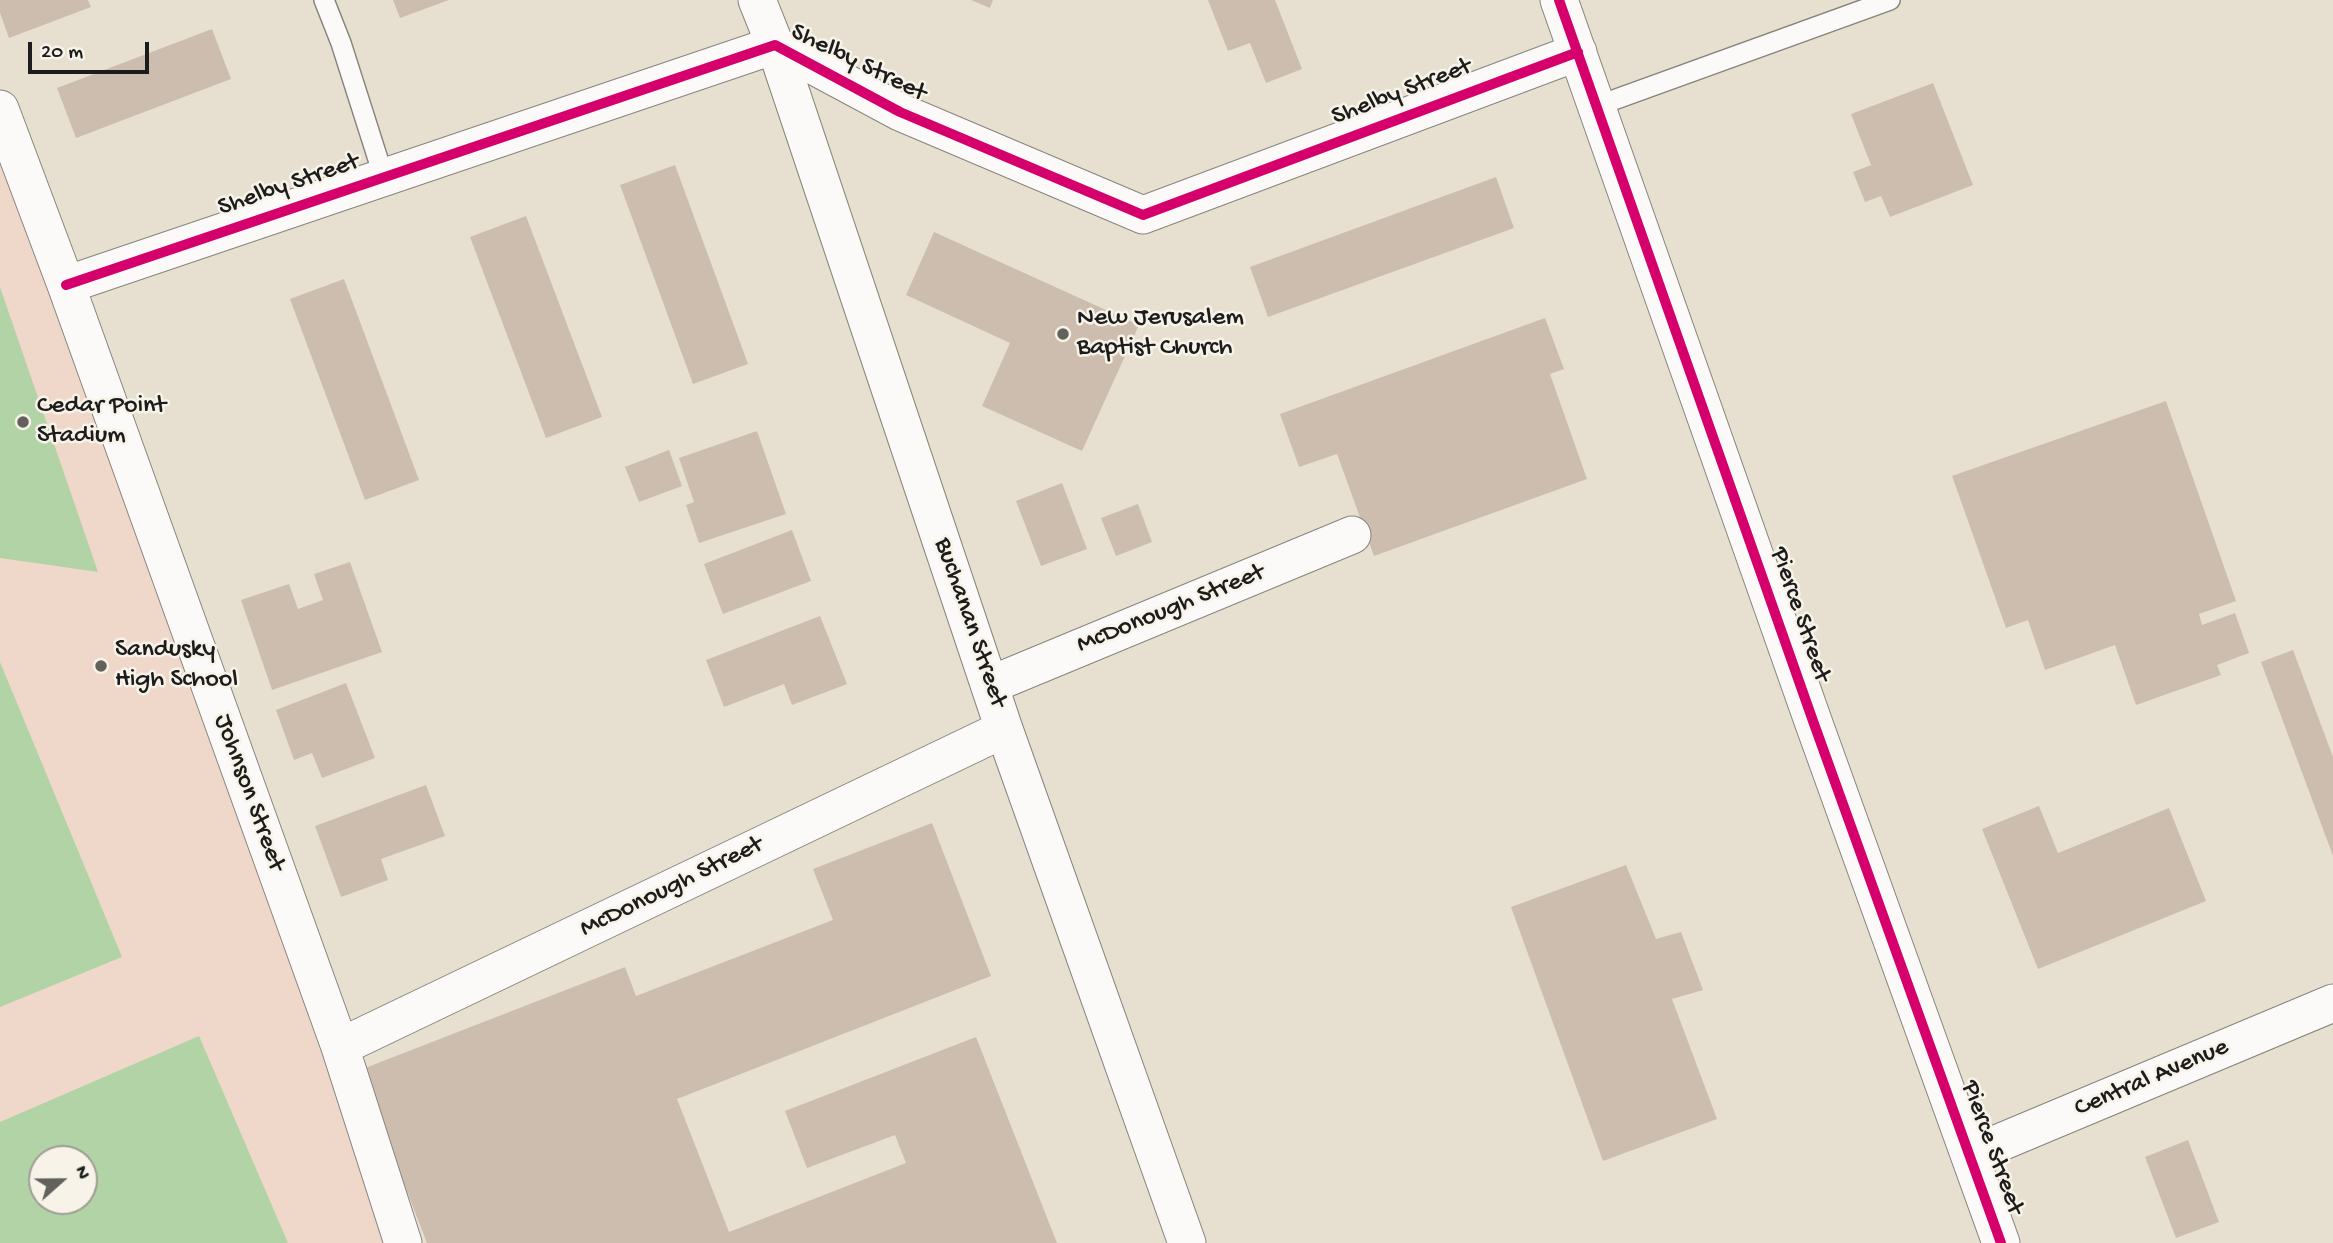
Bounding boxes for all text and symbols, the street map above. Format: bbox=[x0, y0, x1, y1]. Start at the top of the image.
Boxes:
street label: Shelby Street bbox=[785, 18, 931, 110]
scale bar bbox=[32, 28, 152, 72]
text: 20 m bbox=[41, 41, 83, 66]
street label: Shelby Street bbox=[1328, 52, 1476, 134]
street label: Shelby Street bbox=[214, 147, 364, 225]
place label: New Jerusalem Baptist Church bbox=[1077, 303, 1244, 364]
marker: New Jerusalem Baptist Church bbox=[1055, 326, 1071, 342]
place label: Cedar Point Stadium bbox=[37, 391, 166, 452]
marker: Cedar Point Stadium bbox=[15, 414, 31, 430]
street label: Buchanan Street bbox=[925, 534, 1013, 712]
street label: Pierce Street bbox=[1761, 544, 1837, 686]
street label: McDonough Street bbox=[1073, 558, 1269, 662]
place label: Sandusky High School bbox=[115, 635, 238, 696]
marker: Sandusky High School bbox=[93, 658, 109, 674]
street label: Johnson Street bbox=[205, 710, 291, 876]
street label: McDonough Street bbox=[575, 830, 769, 946]
street label: Central Avenue bbox=[2070, 1033, 2234, 1125]
street label: Pierce Street bbox=[1952, 1077, 2030, 1219]
north arrow bbox=[28, 1145, 98, 1215]
text: N bbox=[68, 1163, 94, 1183]

